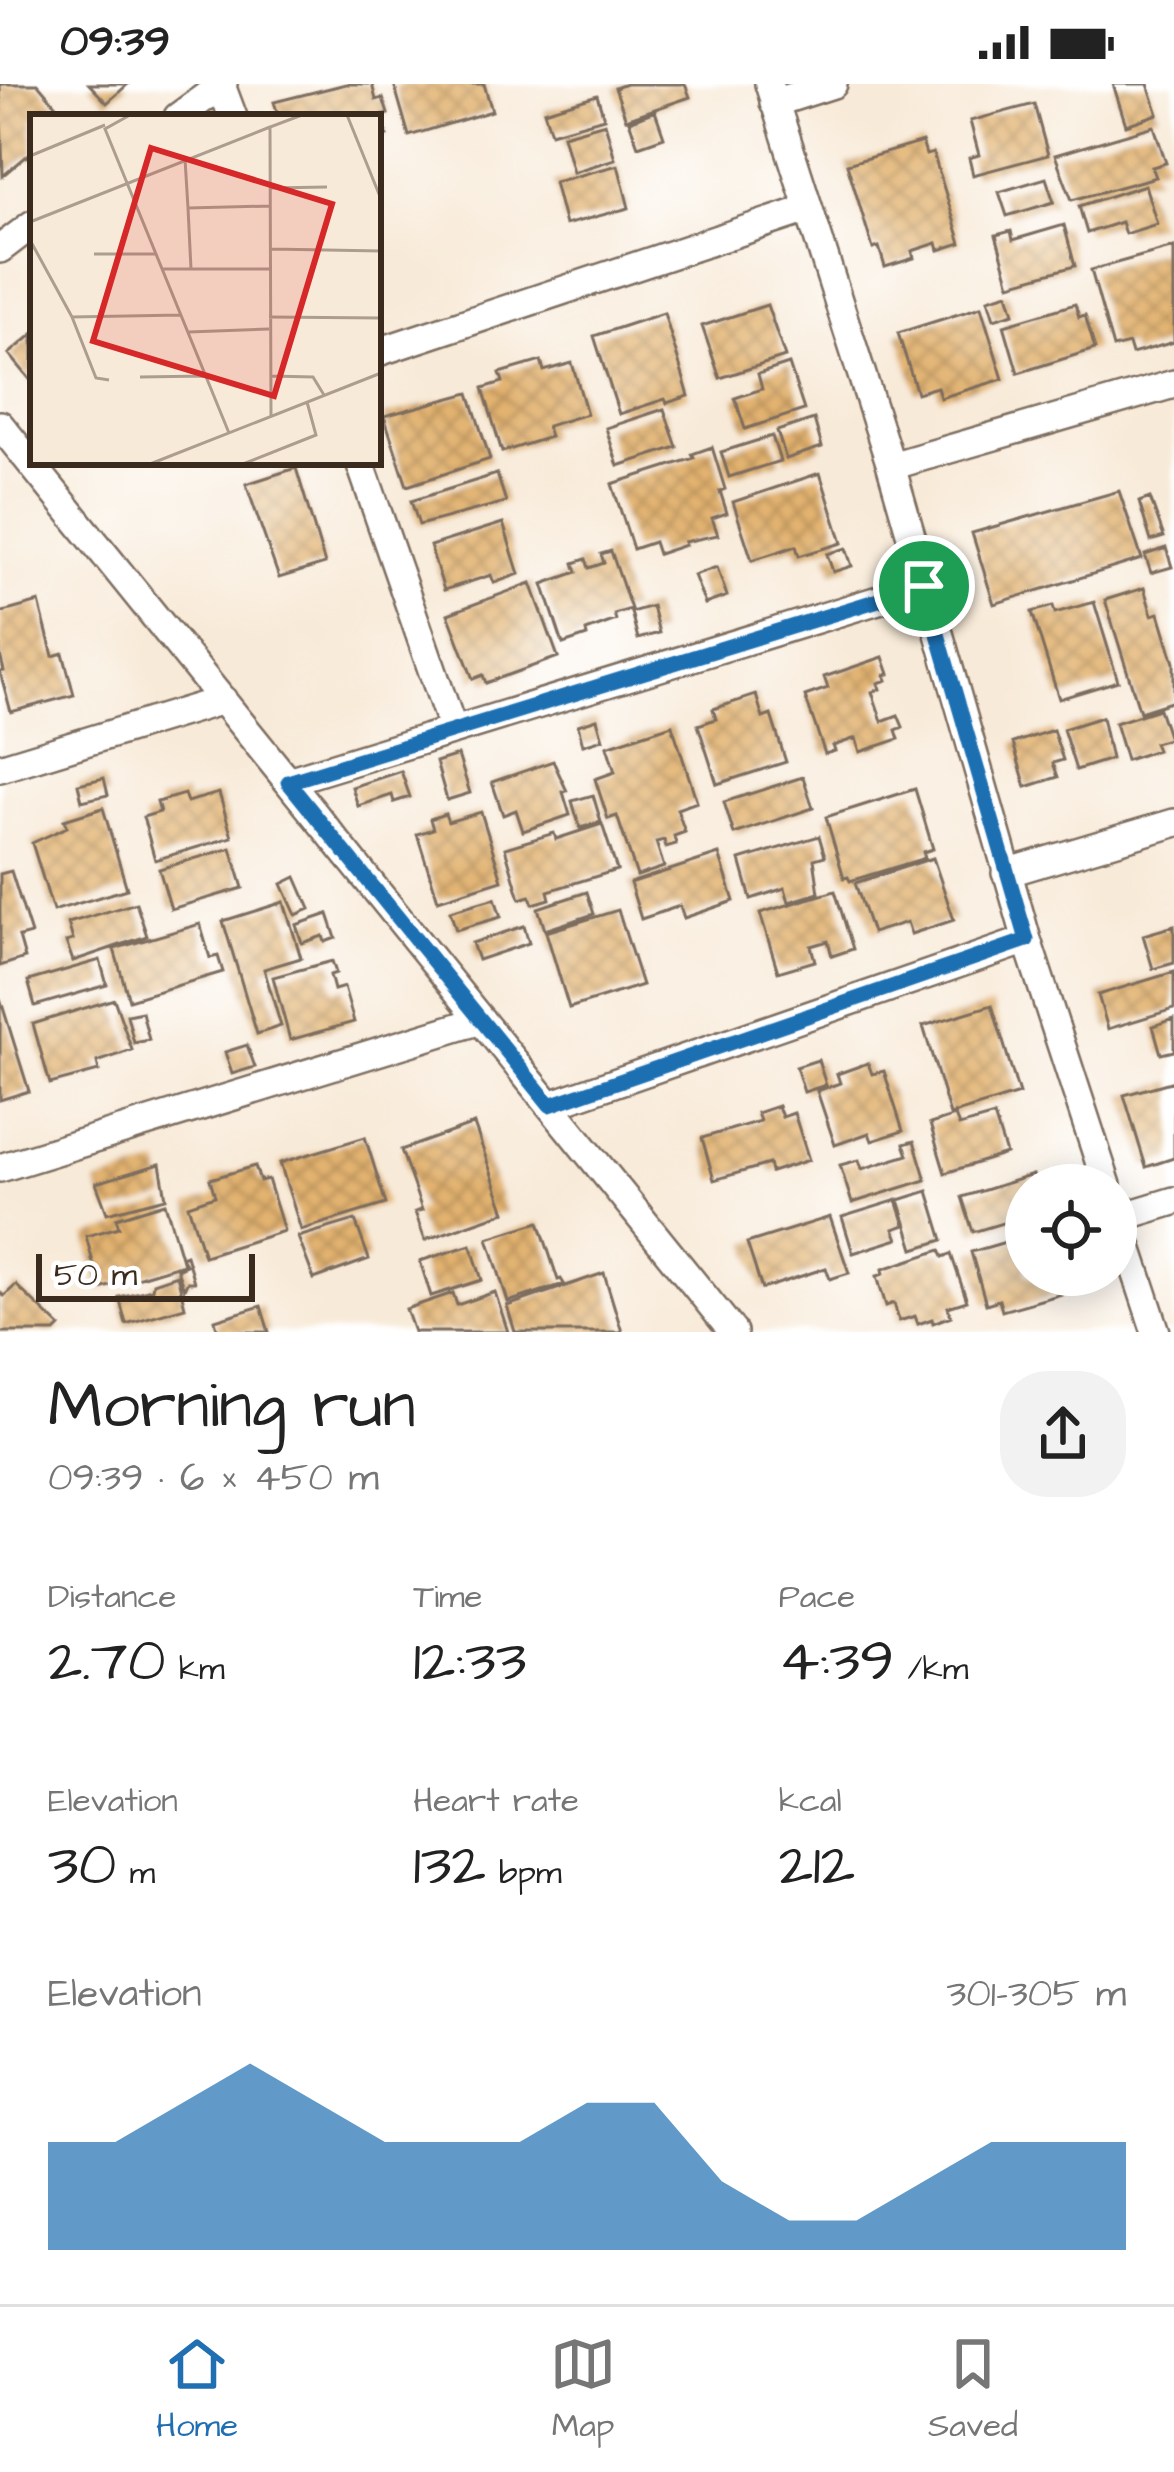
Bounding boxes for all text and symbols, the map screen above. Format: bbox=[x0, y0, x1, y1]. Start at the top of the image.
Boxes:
text: 09:39 bbox=[60, 11, 170, 73]
inset map bbox=[30, 114, 381, 465]
pin bbox=[873, 535, 975, 637]
icon: arrive bbox=[891, 553, 957, 619]
map controls bbox=[1005, 1164, 1137, 1296]
button: locate bbox=[1005, 1164, 1137, 1296]
scale bar bbox=[36, 1248, 255, 1301]
text: 50 m bbox=[54, 1252, 137, 1298]
text: Morning run bbox=[48, 1361, 416, 1453]
button: share bbox=[1000, 1371, 1126, 1497]
text: 09:39 · 6 × 450 m bbox=[48, 1452, 379, 1506]
text: Distance bbox=[48, 1574, 176, 1620]
text: Time bbox=[413, 1574, 482, 1620]
text: Pace bbox=[779, 1574, 855, 1620]
text: 2.70 bbox=[48, 1620, 166, 1703]
text: 12:33 bbox=[413, 1620, 526, 1703]
text: 4:39 bbox=[779, 1620, 894, 1703]
text: km bbox=[166, 1646, 225, 1692]
text: /km bbox=[894, 1646, 968, 1692]
text: Elevation bbox=[48, 1778, 178, 1824]
text: Heart rate bbox=[413, 1778, 579, 1824]
text: kcal bbox=[779, 1778, 842, 1824]
text: 30 bbox=[48, 1824, 116, 1907]
text: 132 bbox=[413, 1824, 486, 1907]
text: 212 bbox=[779, 1824, 855, 1907]
text: m bbox=[116, 1850, 155, 1896]
text: bpm bbox=[486, 1850, 562, 1896]
text: Elevation bbox=[48, 1968, 202, 2022]
text: 301–305 m bbox=[946, 1968, 1126, 2022]
tab: Home bbox=[156, 2331, 238, 2449]
tab: Map bbox=[550, 2331, 616, 2449]
tab: Saved bbox=[928, 2331, 1018, 2449]

